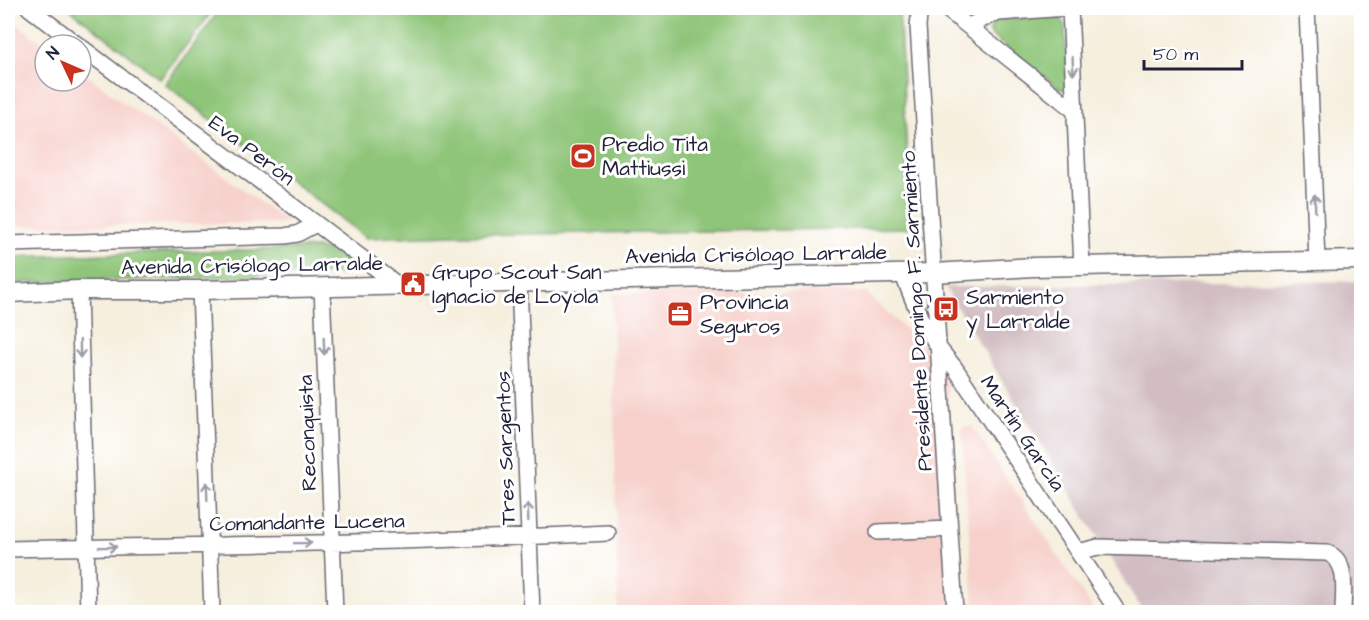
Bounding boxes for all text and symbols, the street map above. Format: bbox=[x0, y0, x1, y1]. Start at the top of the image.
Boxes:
north arrow bbox=[33, 33, 93, 93]
scale bar bbox=[1144, 33, 1242, 71]
text: N bbox=[42, 42, 64, 65]
text: 50 m bbox=[1153, 42, 1198, 67]
one-way arrow bbox=[1067, 55, 1078, 75]
street label: Eva Perón bbox=[203, 108, 301, 192]
place label: Predio Tita Mattiussi bbox=[602, 130, 708, 183]
sports icon: Predio Tita Mattiussi bbox=[568, 141, 598, 171]
street label: Presidente Domingo F. Sarmiento bbox=[894, 150, 941, 472]
one-way arrow bbox=[1309, 194, 1321, 214]
street label: Avenida Crisólogo Larralde bbox=[625, 238, 887, 273]
street label: Avenida Crisólogo Larralde bbox=[121, 249, 383, 284]
place label: Grupo Scout San Ignacio de Loyola bbox=[432, 258, 602, 313]
public building icon: Grupo Scout San Ignacio de Loyola bbox=[398, 269, 428, 299]
place label: Sarmiento y Larralde bbox=[966, 283, 1070, 338]
place label: Provincia Seguros bbox=[700, 288, 789, 343]
bus stop icon: Sarmiento y Larralde bbox=[931, 294, 961, 324]
office icon: Provincia Seguros bbox=[665, 299, 695, 329]
one-way arrow bbox=[319, 335, 330, 355]
one-way arrow bbox=[74, 338, 86, 358]
street label: Tres Sargentos bbox=[488, 370, 525, 526]
street label: Martín García bbox=[973, 370, 1072, 497]
street label: Reconquista bbox=[291, 374, 324, 492]
one-way arrow bbox=[202, 482, 213, 502]
one-way arrow bbox=[523, 503, 534, 523]
street label: Comandante Lucena bbox=[209, 506, 405, 539]
one-way arrow bbox=[292, 537, 312, 549]
one-way arrow bbox=[97, 541, 117, 553]

